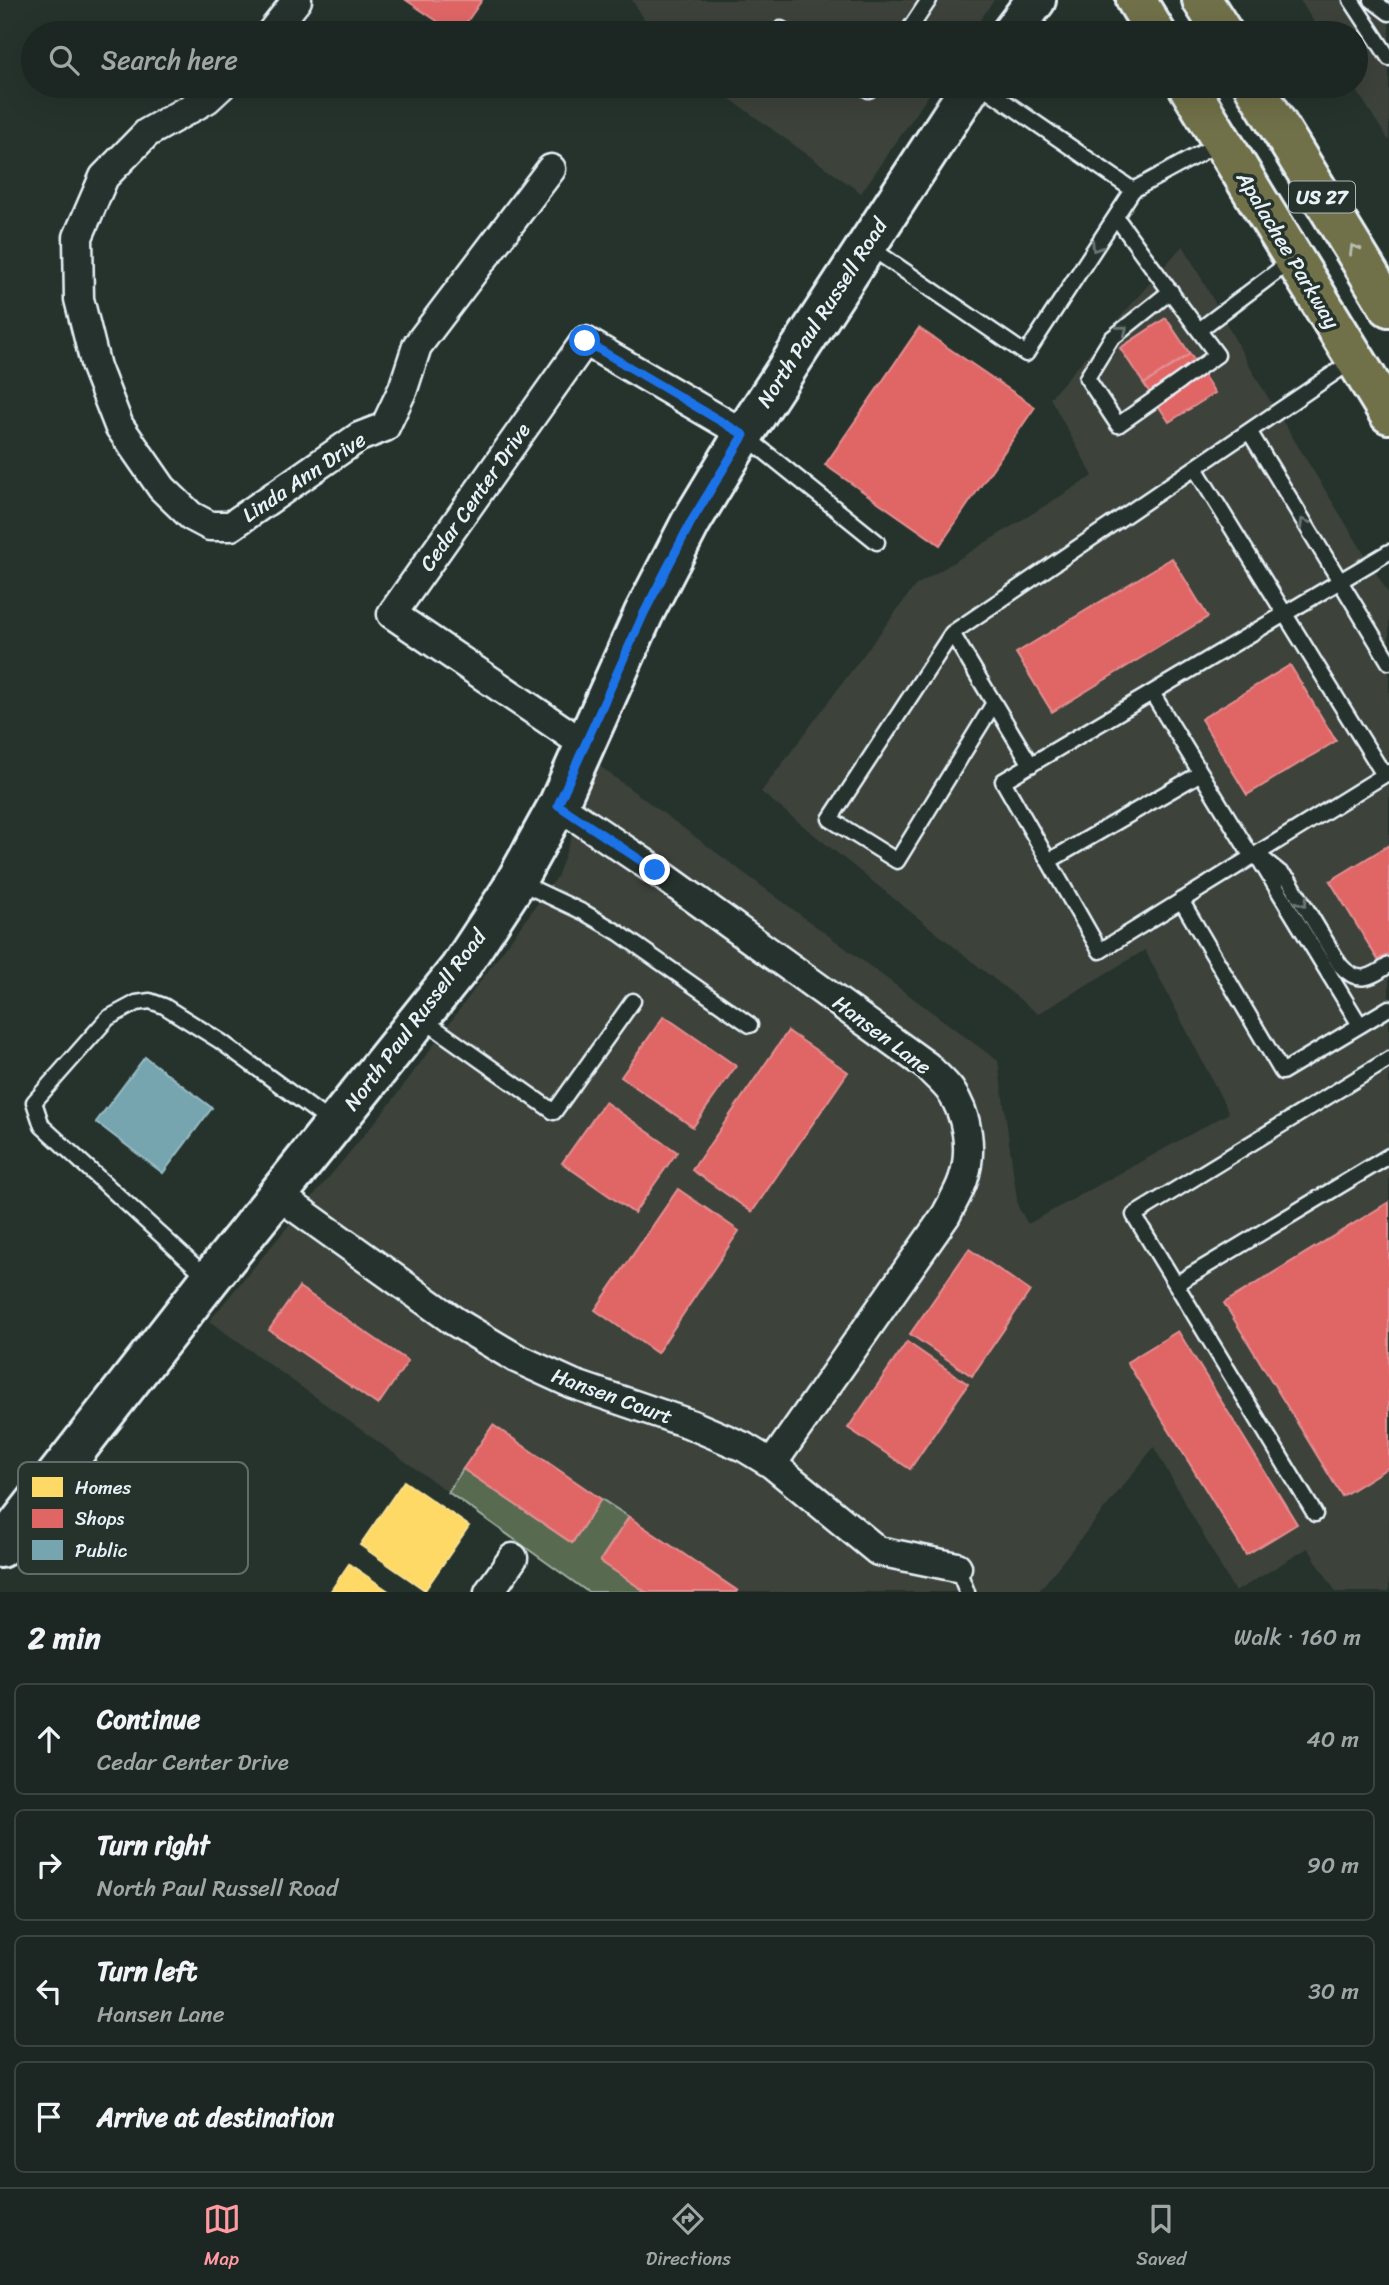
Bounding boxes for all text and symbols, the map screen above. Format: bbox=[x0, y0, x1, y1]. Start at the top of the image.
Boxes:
search box bbox=[21, 21, 1368, 98]
text: Search here bbox=[101, 37, 238, 83]
icon: search bbox=[45, 41, 83, 79]
street label: Apalachee Parkway bbox=[1225, 163, 1350, 336]
road number: US 27 bbox=[1289, 182, 1355, 212]
street label: North Paul Russell Road bbox=[746, 209, 899, 416]
one-way arrow bbox=[1091, 240, 1104, 253]
one-way arrow bbox=[1349, 244, 1362, 257]
route start bbox=[569, 325, 600, 356]
one-way arrow bbox=[1115, 325, 1128, 338]
street label: Cedar Center Drive bbox=[409, 414, 541, 580]
street label: Linda Ann Drive bbox=[234, 421, 374, 533]
one-way arrow bbox=[1300, 518, 1313, 531]
route end bbox=[639, 854, 670, 885]
one-way arrow bbox=[1294, 895, 1307, 908]
street label: North Paul Russell Road bbox=[334, 919, 498, 1119]
street label: Hansen Lane bbox=[824, 985, 940, 1085]
street label: Hansen Court bbox=[546, 1356, 678, 1436]
legend bbox=[18, 1462, 248, 1574]
text: Homes bbox=[75, 1471, 131, 1504]
text: Shops bbox=[75, 1502, 125, 1535]
text: Public bbox=[75, 1534, 128, 1567]
text: 2 min bbox=[28, 1611, 101, 1665]
text: Walk · 160 m bbox=[1234, 1617, 1361, 1658]
text: Continue bbox=[97, 1696, 200, 1742]
text: 40 m bbox=[1306, 1719, 1359, 1760]
icon: ahead bbox=[30, 1720, 68, 1758]
text: Cedar Center Drive bbox=[97, 1742, 289, 1783]
text: Turn right bbox=[97, 1822, 210, 1868]
text: 90 m bbox=[1307, 1845, 1359, 1886]
icon: right bbox=[30, 1846, 68, 1884]
text: North Paul Russell Road bbox=[97, 1868, 338, 1909]
text: Turn left bbox=[97, 1948, 197, 1994]
text: 30 m bbox=[1308, 1971, 1359, 2012]
icon: left bbox=[30, 1972, 68, 2010]
text: Hansen Lane bbox=[97, 1994, 225, 2035]
text: Arrive at destination bbox=[97, 2094, 334, 2140]
icon: arrive bbox=[30, 2098, 68, 2136]
tab: Map bbox=[203, 2200, 241, 2275]
tab: Directions bbox=[646, 2200, 731, 2275]
tab: Saved bbox=[1136, 2200, 1186, 2275]

